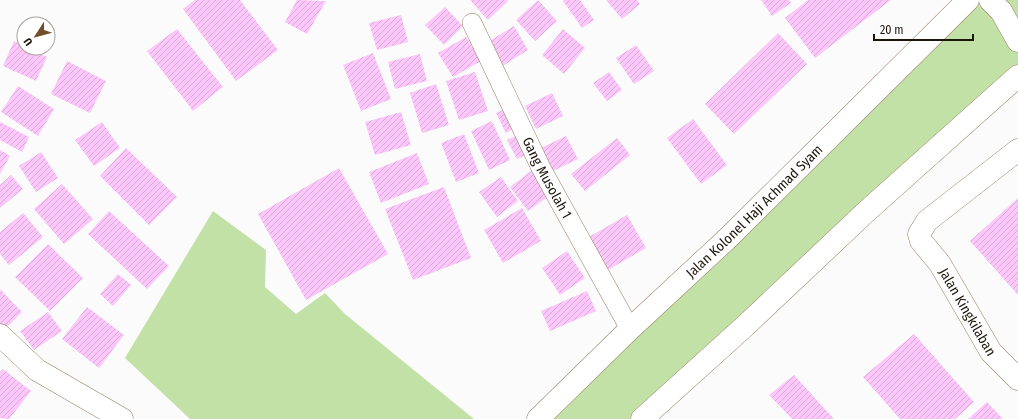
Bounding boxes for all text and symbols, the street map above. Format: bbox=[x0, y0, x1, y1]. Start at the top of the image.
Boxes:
north arrow bbox=[16, 16, 56, 56]
scale bar bbox=[874, 16, 973, 42]
text: 20 m bbox=[880, 23, 904, 37]
text: U bbox=[21, 35, 35, 48]
street label: Gang Musolah 1 bbox=[519, 134, 575, 222]
street label: Jalan Kolonel Haji Achmad Syam bbox=[683, 141, 826, 282]
street label: Jalan Kingkilaban bbox=[935, 265, 999, 359]

